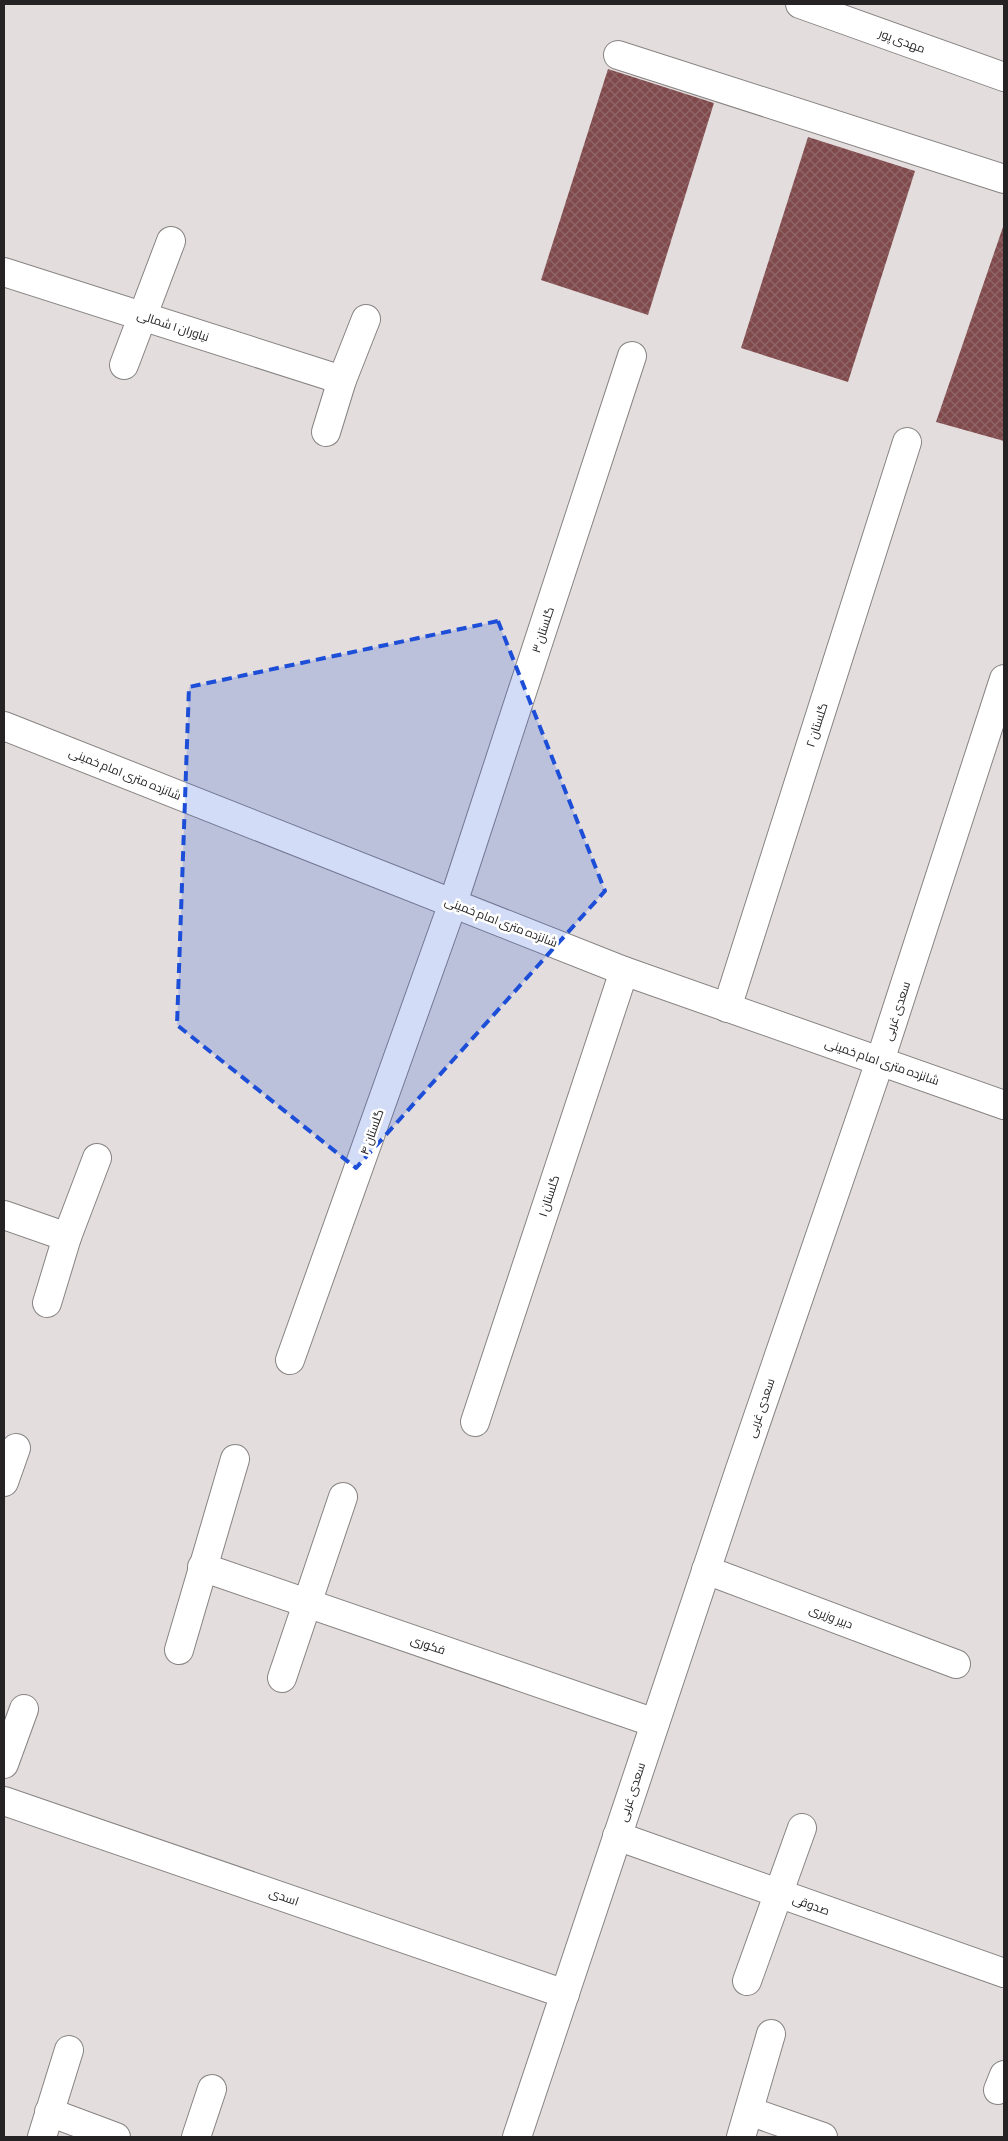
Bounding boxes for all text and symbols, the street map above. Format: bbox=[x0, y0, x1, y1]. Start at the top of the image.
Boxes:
street label: مهدی پور bbox=[875, 26, 927, 58]
street label: نیاوران ۱ شمالی bbox=[135, 308, 211, 344]
street label: گلستان ۳ bbox=[529, 605, 557, 655]
street label: گلستان ۲ bbox=[803, 701, 831, 749]
street label: شانزده متری امام خمینی bbox=[66, 745, 183, 804]
street label: شانزده متری امام خمینی bbox=[442, 894, 560, 951]
street label: سعدی غربی bbox=[881, 980, 913, 1042]
street label: شانزده متری امام خمینی bbox=[823, 1036, 941, 1089]
street label: گلستان ۴ bbox=[357, 1107, 387, 1157]
street label: گلستان ۱ bbox=[536, 1173, 562, 1219]
street label: سعدی غربی bbox=[744, 1377, 778, 1439]
street label: دبیر وزیری bbox=[807, 1602, 855, 1632]
street label: فکوری bbox=[409, 1633, 447, 1657]
street label: سعدی غربی bbox=[616, 1761, 648, 1823]
street label: اسدی bbox=[267, 1885, 301, 1909]
street label: صدوقی bbox=[791, 1892, 831, 1918]

